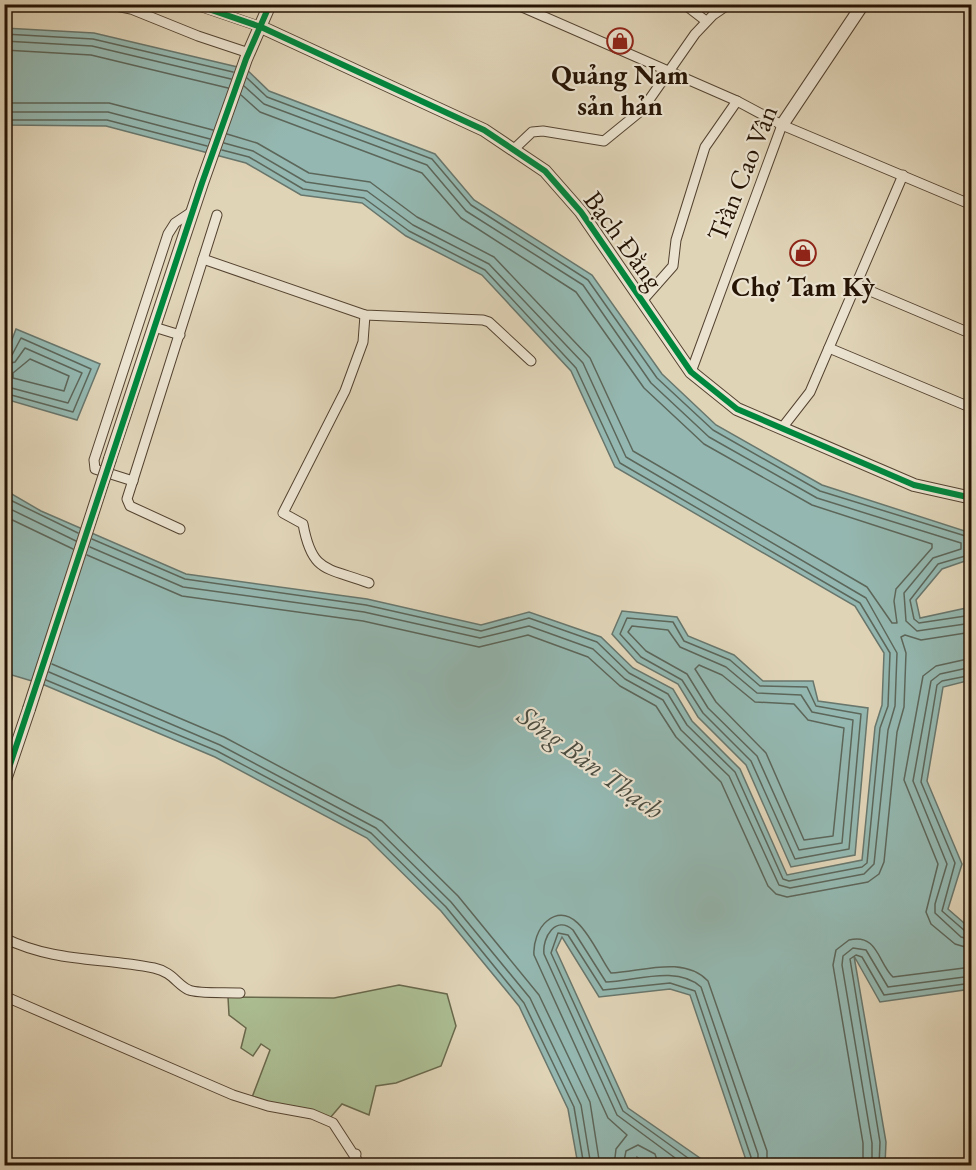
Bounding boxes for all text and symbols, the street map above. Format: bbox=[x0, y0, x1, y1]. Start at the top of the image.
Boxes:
shop icon: Quảng Nam sản hản bbox=[605, 26, 635, 56]
place label: Quảng Nam sản hản bbox=[551, 57, 689, 123]
street label: Trần Cao Vân bbox=[699, 100, 785, 246]
street label: Bạch Đằng bbox=[576, 184, 672, 297]
shop icon: Chợ Tam Kỳ bbox=[788, 238, 818, 268]
place label: Chợ Tam Kỳ bbox=[731, 269, 876, 304]
water label: Sông Bàn Thạch bbox=[510, 696, 671, 827]

